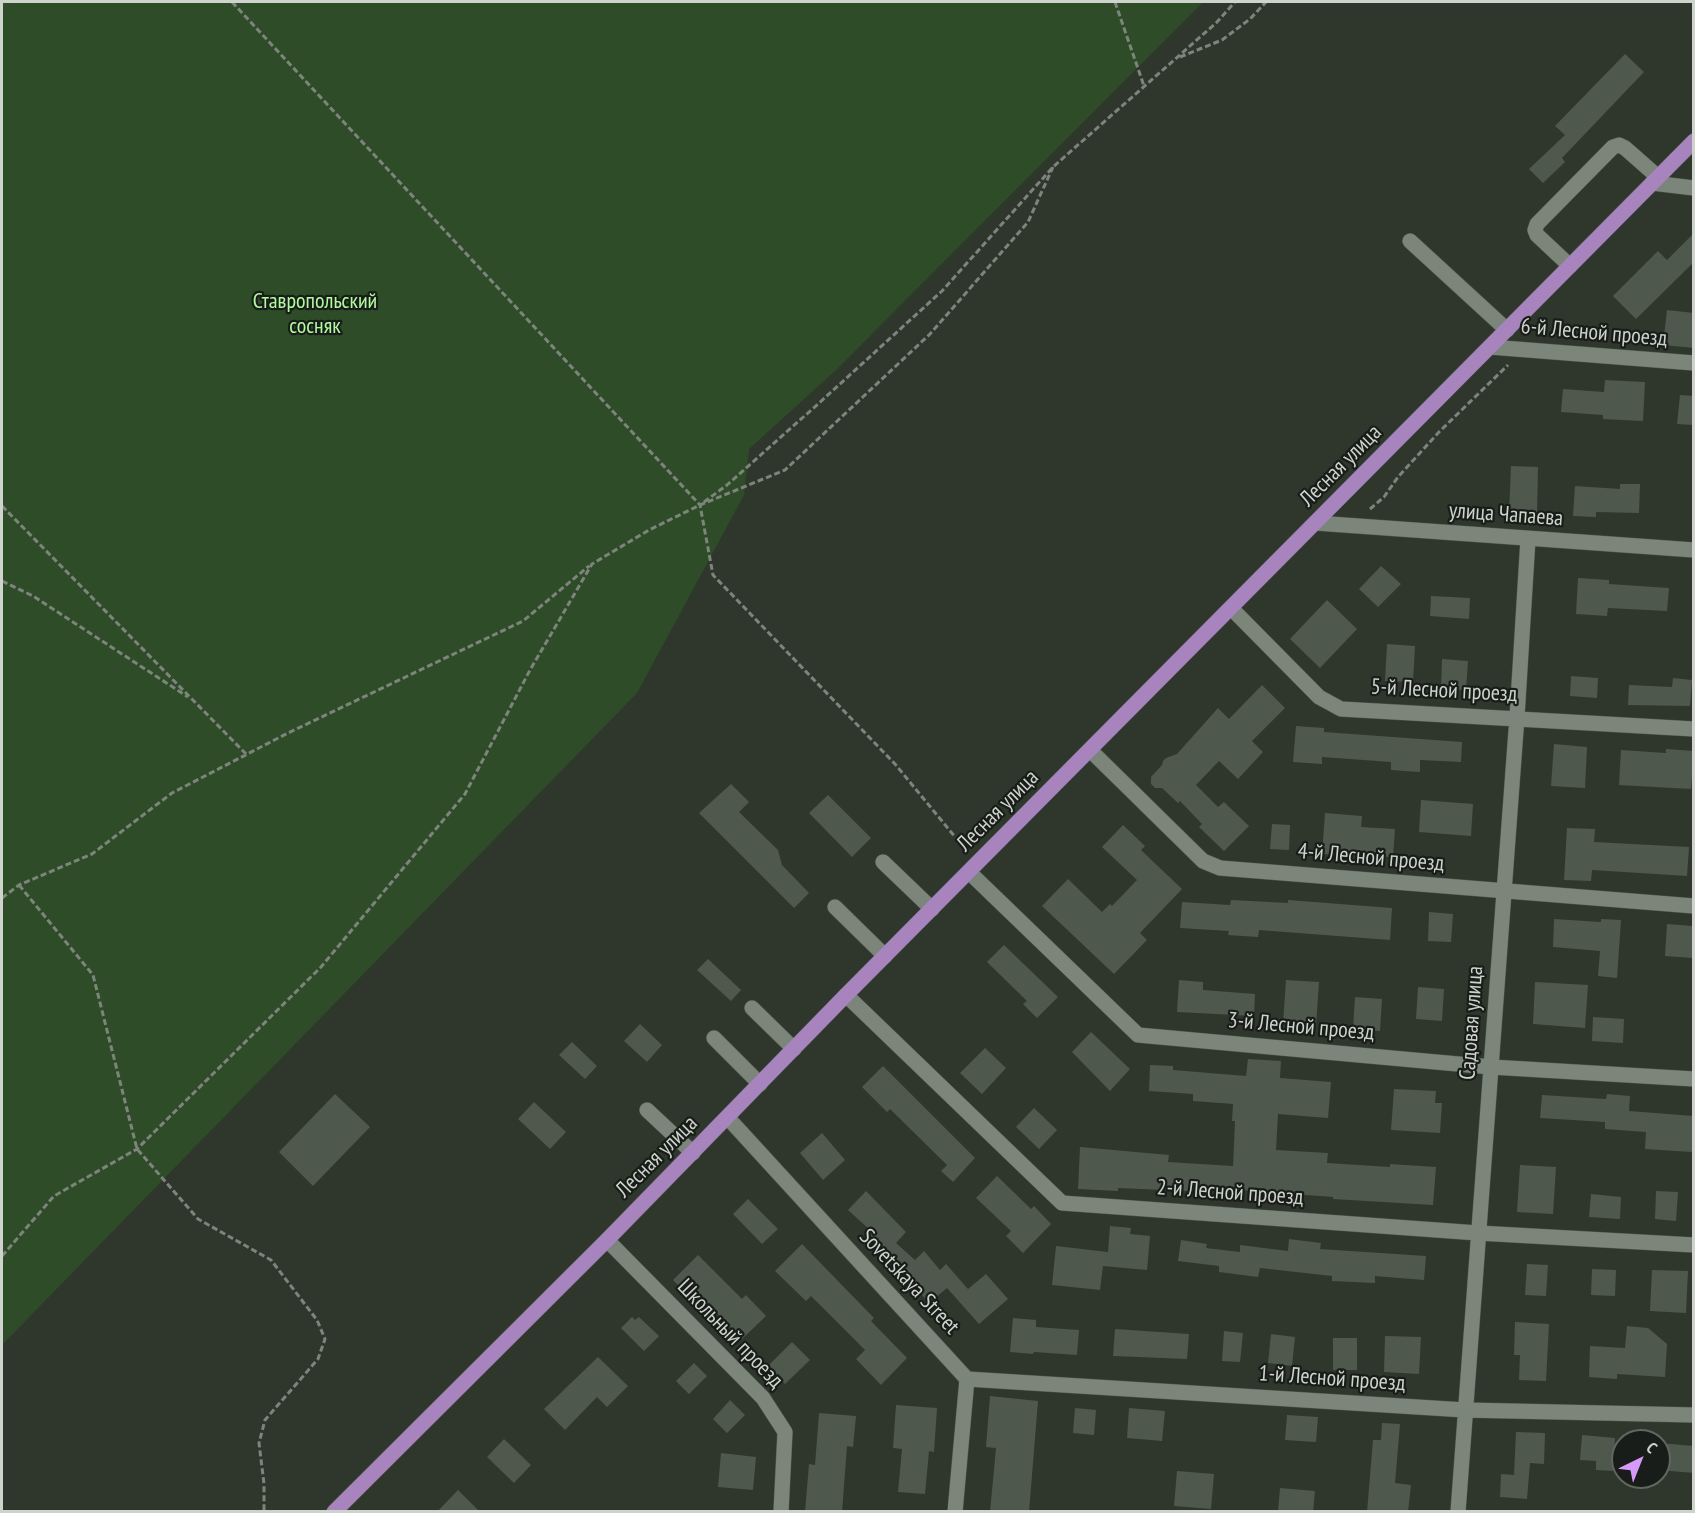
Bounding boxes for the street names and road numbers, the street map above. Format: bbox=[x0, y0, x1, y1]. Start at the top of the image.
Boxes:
street label: 6-й Лесной проезд bbox=[1520, 313, 1668, 353]
street label: Лесная улица bbox=[1295, 420, 1387, 512]
street label: улица Чапаева bbox=[1448, 498, 1564, 532]
street label: 5-й Лесной проезд bbox=[1370, 674, 1518, 708]
street label: Лесная улица bbox=[952, 765, 1044, 857]
street label: 4-й Лесной проезд bbox=[1297, 838, 1445, 878]
street label: Садовая улица bbox=[1455, 965, 1489, 1081]
street label: 3-й Лесной проезд bbox=[1227, 1007, 1375, 1047]
street label: Лесная улица bbox=[611, 1111, 703, 1203]
street label: 2-й Лесной проезд bbox=[1156, 1175, 1304, 1211]
street label: Sovetskaya Street bbox=[854, 1224, 964, 1340]
street label: Школьный проезд bbox=[671, 1274, 789, 1394]
street label: 1-й Лесной проезд bbox=[1258, 1361, 1406, 1397]

